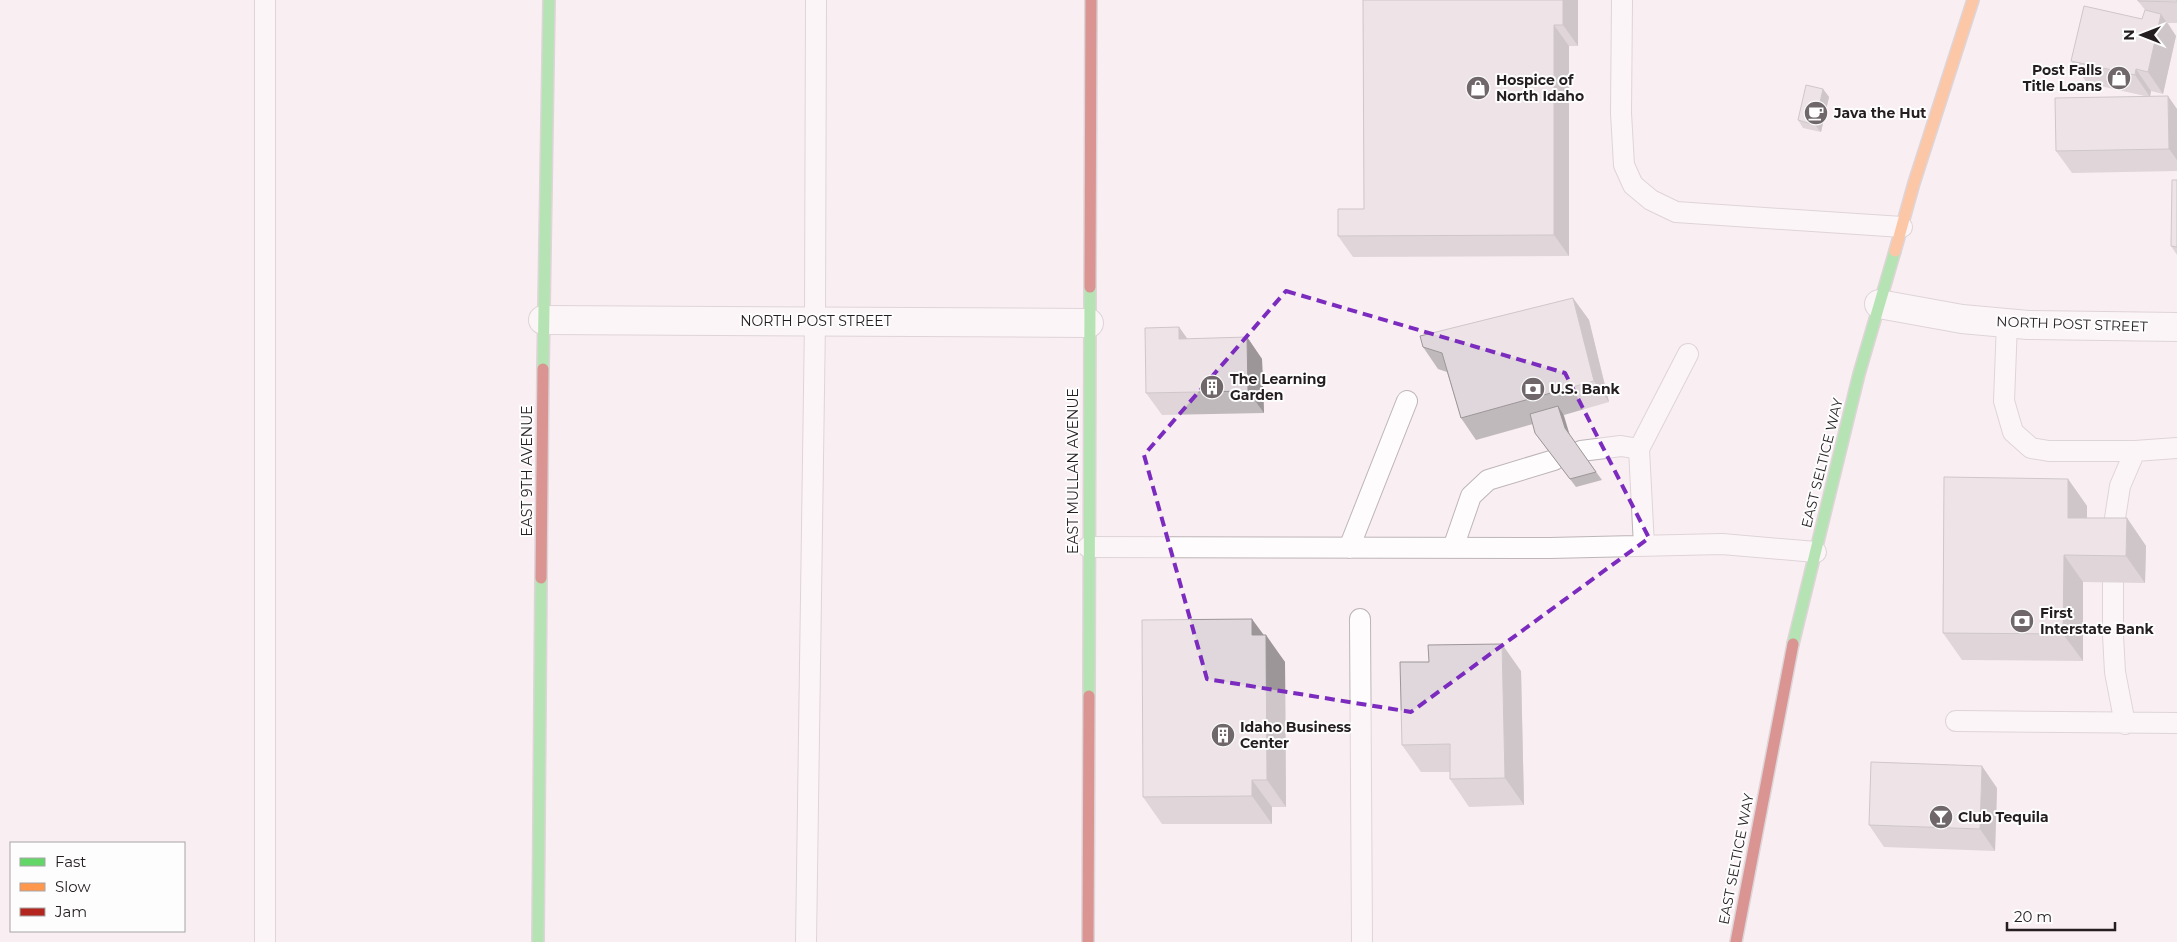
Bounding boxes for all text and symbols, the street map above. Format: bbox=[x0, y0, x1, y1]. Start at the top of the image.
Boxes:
north arrow bbox=[2117, 10, 2167, 60]
text: N bbox=[2120, 29, 2138, 41]
place label: Post Falls Title Loans bbox=[2023, 61, 2103, 95]
shop icon: Post Falls Title Loans bbox=[2106, 65, 2132, 91]
place label: Hospice of North Idaho bbox=[1496, 71, 1584, 105]
shop icon: Hospice of North Idaho bbox=[1465, 75, 1491, 101]
cafe icon: Java the Hut bbox=[1803, 100, 1829, 126]
place label: Java the Hut bbox=[1833, 104, 1926, 122]
street label: NORTH POST STREET bbox=[740, 312, 892, 330]
street label: NORTH POST STREET bbox=[1996, 312, 2148, 336]
place label: The Learning Garden bbox=[1230, 370, 1326, 404]
building icon: The Learning Garden bbox=[1199, 374, 1225, 400]
bank icon: U.S. Bank bbox=[1520, 376, 1546, 402]
place label: U.S. Bank bbox=[1550, 380, 1621, 398]
street label: EAST MULLAN AVENUE bbox=[1064, 388, 1082, 554]
street label: EAST SELTICE WAY bbox=[1797, 396, 1847, 530]
street label: EAST 9TH AVENUE bbox=[518, 405, 536, 537]
place label: First Interstate Bank bbox=[2040, 604, 2155, 638]
bank icon: First Interstate Bank bbox=[2009, 608, 2035, 634]
place label: Idaho Business Center bbox=[1240, 718, 1352, 752]
building icon: Idaho Business Center bbox=[1210, 722, 1236, 748]
street label: EAST SELTICE WAY bbox=[1714, 792, 1758, 926]
bar icon: Club Tequila bbox=[1928, 804, 1954, 830]
place label: Club Tequila bbox=[1958, 808, 2049, 826]
legend bbox=[10, 842, 185, 932]
text: Fast bbox=[55, 852, 86, 871]
text: Slow bbox=[55, 877, 91, 896]
scale bar bbox=[2007, 900, 2114, 932]
text: Jam bbox=[54, 902, 87, 921]
text: 20 m bbox=[2014, 907, 2052, 926]

